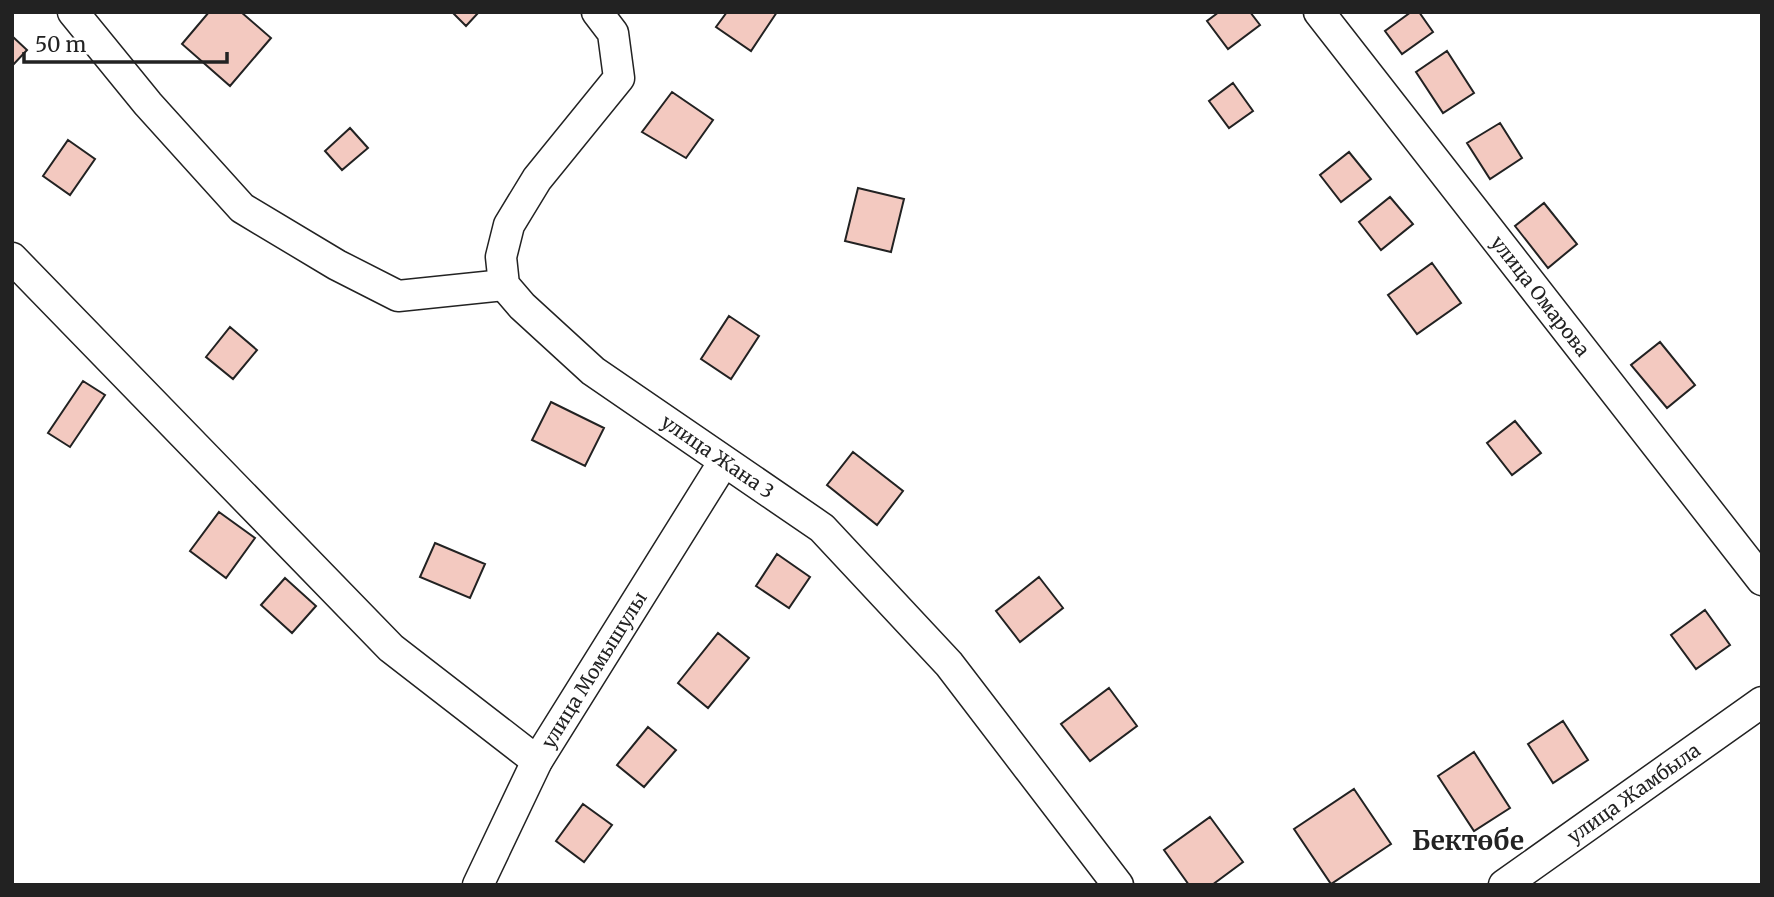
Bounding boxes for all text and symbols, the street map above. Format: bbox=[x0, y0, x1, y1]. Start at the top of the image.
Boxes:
scale bar bbox=[24, 21, 228, 65]
text: 50 m bbox=[35, 31, 86, 58]
street label: улица Омарова bbox=[1486, 231, 1595, 361]
street label: улица Жана 3 bbox=[657, 409, 779, 504]
street label: улица Момышулы bbox=[536, 587, 652, 753]
street label: улица Жамбыла bbox=[1563, 738, 1705, 848]
district label: Бектөбе bbox=[1412, 824, 1524, 857]

